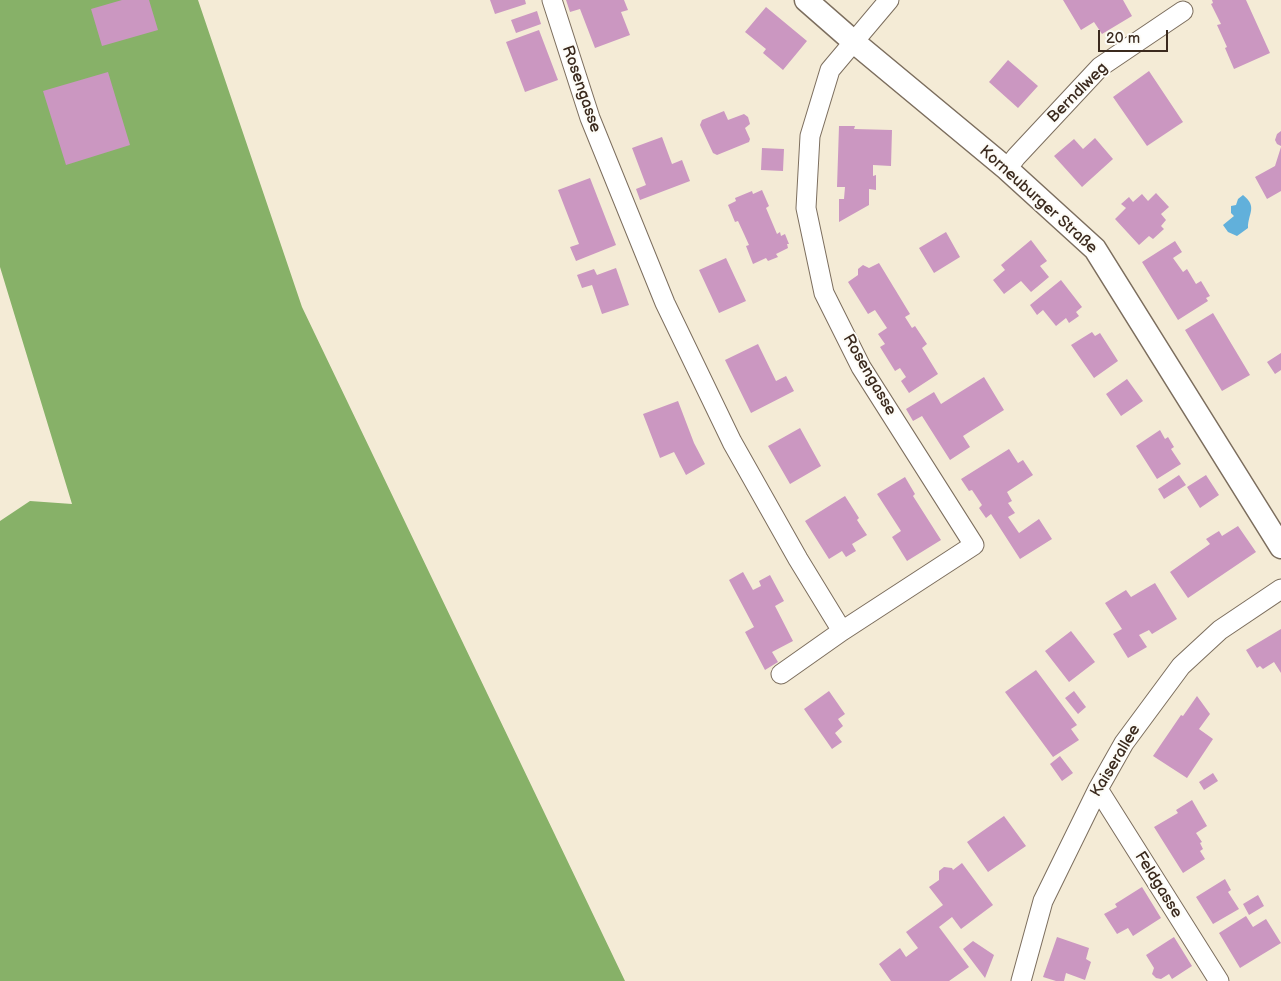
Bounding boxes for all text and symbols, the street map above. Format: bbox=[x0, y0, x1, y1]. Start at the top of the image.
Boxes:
scale bar bbox=[1101, 20, 1171, 52]
text: 20 m bbox=[1106, 29, 1140, 48]
street label: Rosengasse bbox=[557, 43, 605, 135]
street label: Berndlweg bbox=[1044, 59, 1112, 127]
street label: Korneuburger Straße bbox=[975, 142, 1101, 258]
street label: Rosengasse bbox=[838, 331, 900, 419]
street label: Kaiserallee bbox=[1087, 721, 1145, 801]
street label: Feldgasse bbox=[1130, 848, 1186, 922]

